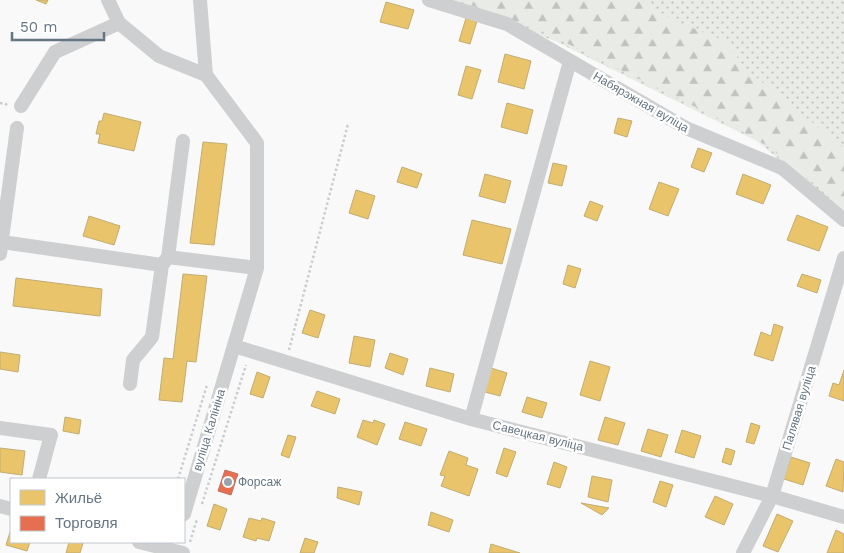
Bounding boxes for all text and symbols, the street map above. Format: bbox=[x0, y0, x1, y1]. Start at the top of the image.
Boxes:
scale bar bbox=[12, 10, 105, 42]
text: 50 m bbox=[20, 18, 57, 36]
street label: Набярэжная вуліца bbox=[591, 69, 692, 135]
street label: Палявая вуліца bbox=[780, 364, 819, 452]
street label: вуліца Калініна bbox=[190, 387, 228, 473]
street label: Савецкая вуліца bbox=[491, 418, 585, 454]
place label: Форсаж bbox=[238, 475, 281, 489]
marker: Форсаж bbox=[222, 476, 234, 488]
legend bbox=[10, 478, 185, 543]
text: Жильё bbox=[55, 489, 102, 507]
text: Торговля bbox=[55, 514, 118, 532]

